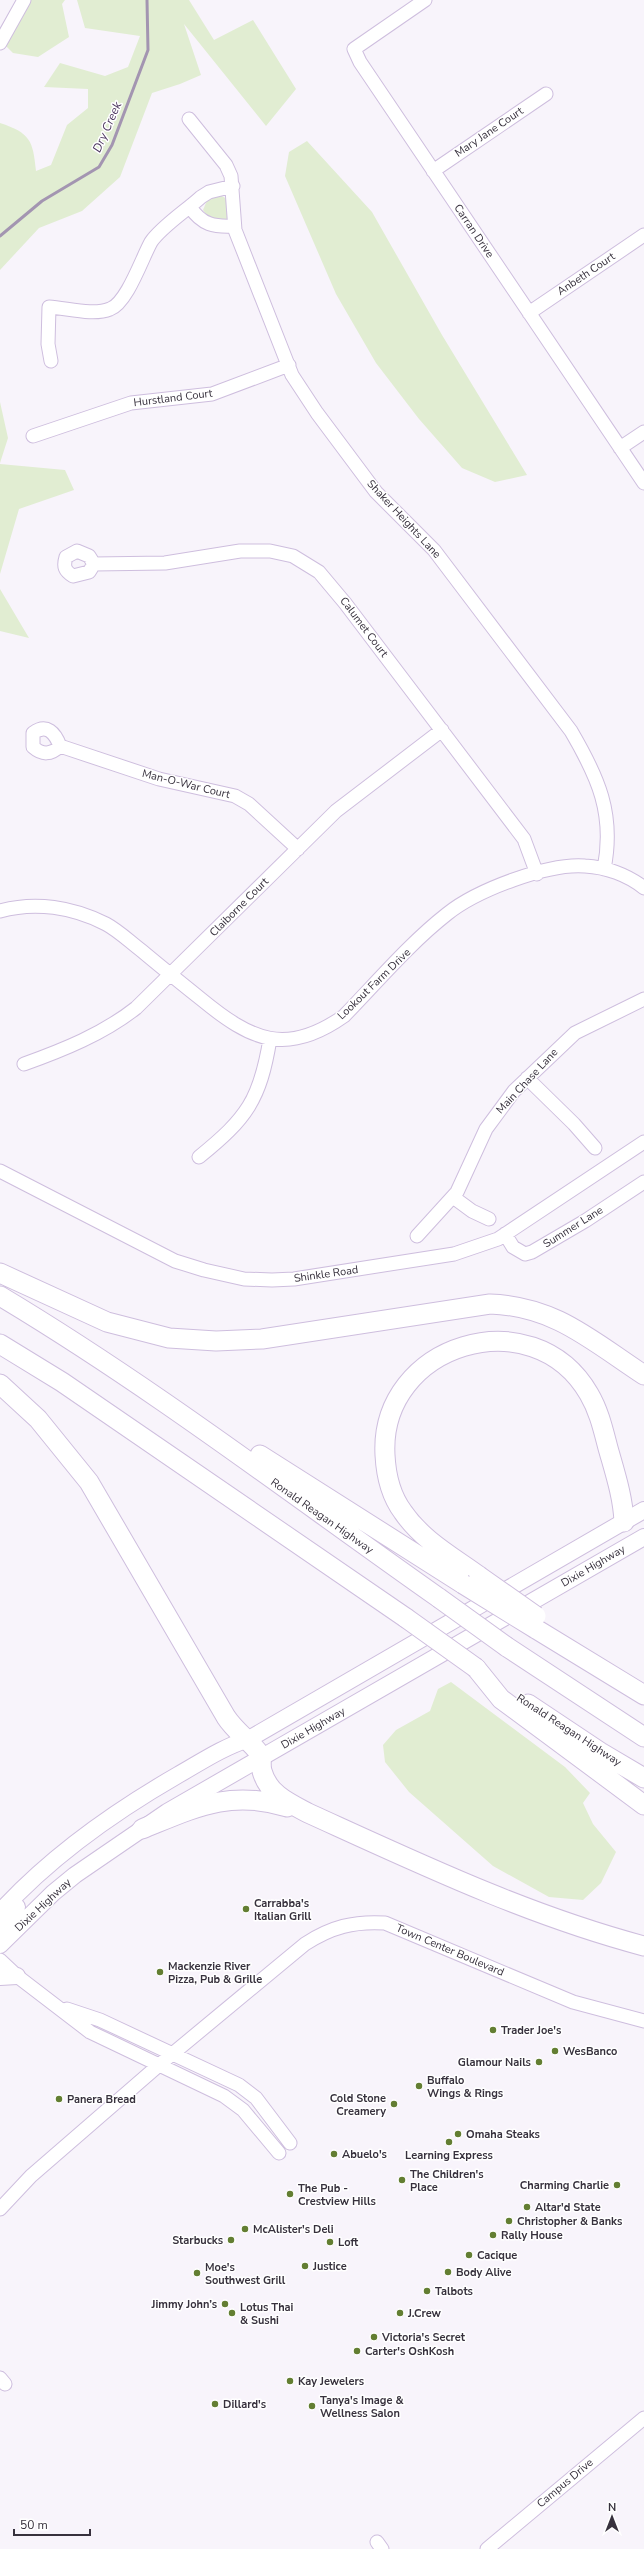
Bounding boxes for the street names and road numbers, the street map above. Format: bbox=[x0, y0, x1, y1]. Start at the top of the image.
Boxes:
street label: Mary Jane Court bbox=[452, 103, 526, 161]
street label: Carran Drive bbox=[450, 201, 498, 261]
street label: Anbeth Court bbox=[554, 249, 618, 299]
street label: Hurstland Court bbox=[133, 386, 214, 410]
street label: Shaker Heights Lane bbox=[364, 477, 444, 562]
street label: Calumet Court bbox=[336, 594, 392, 660]
street label: Man-O-War Court bbox=[140, 766, 232, 802]
street label: Claiborne Court bbox=[206, 874, 272, 940]
street label: Lookout Farm Drive bbox=[334, 945, 414, 1023]
street label: Main Chase Lane bbox=[493, 1045, 561, 1117]
street label: Summer Lane bbox=[540, 1202, 606, 1251]
street label: Shinkle Road bbox=[293, 1262, 359, 1286]
street label: Ronald Reagan Highway bbox=[268, 1475, 377, 1557]
street label: Dixie Highway bbox=[558, 1541, 628, 1590]
street label: Ronald Reagan Highway bbox=[514, 1690, 625, 1770]
street label: Dixie Highway bbox=[278, 1703, 348, 1752]
street label: Dixie Highway bbox=[12, 1875, 75, 1935]
street label: Town Center Boulevard bbox=[394, 1920, 506, 1980]
street label: Campus Drive bbox=[534, 2455, 596, 2511]

